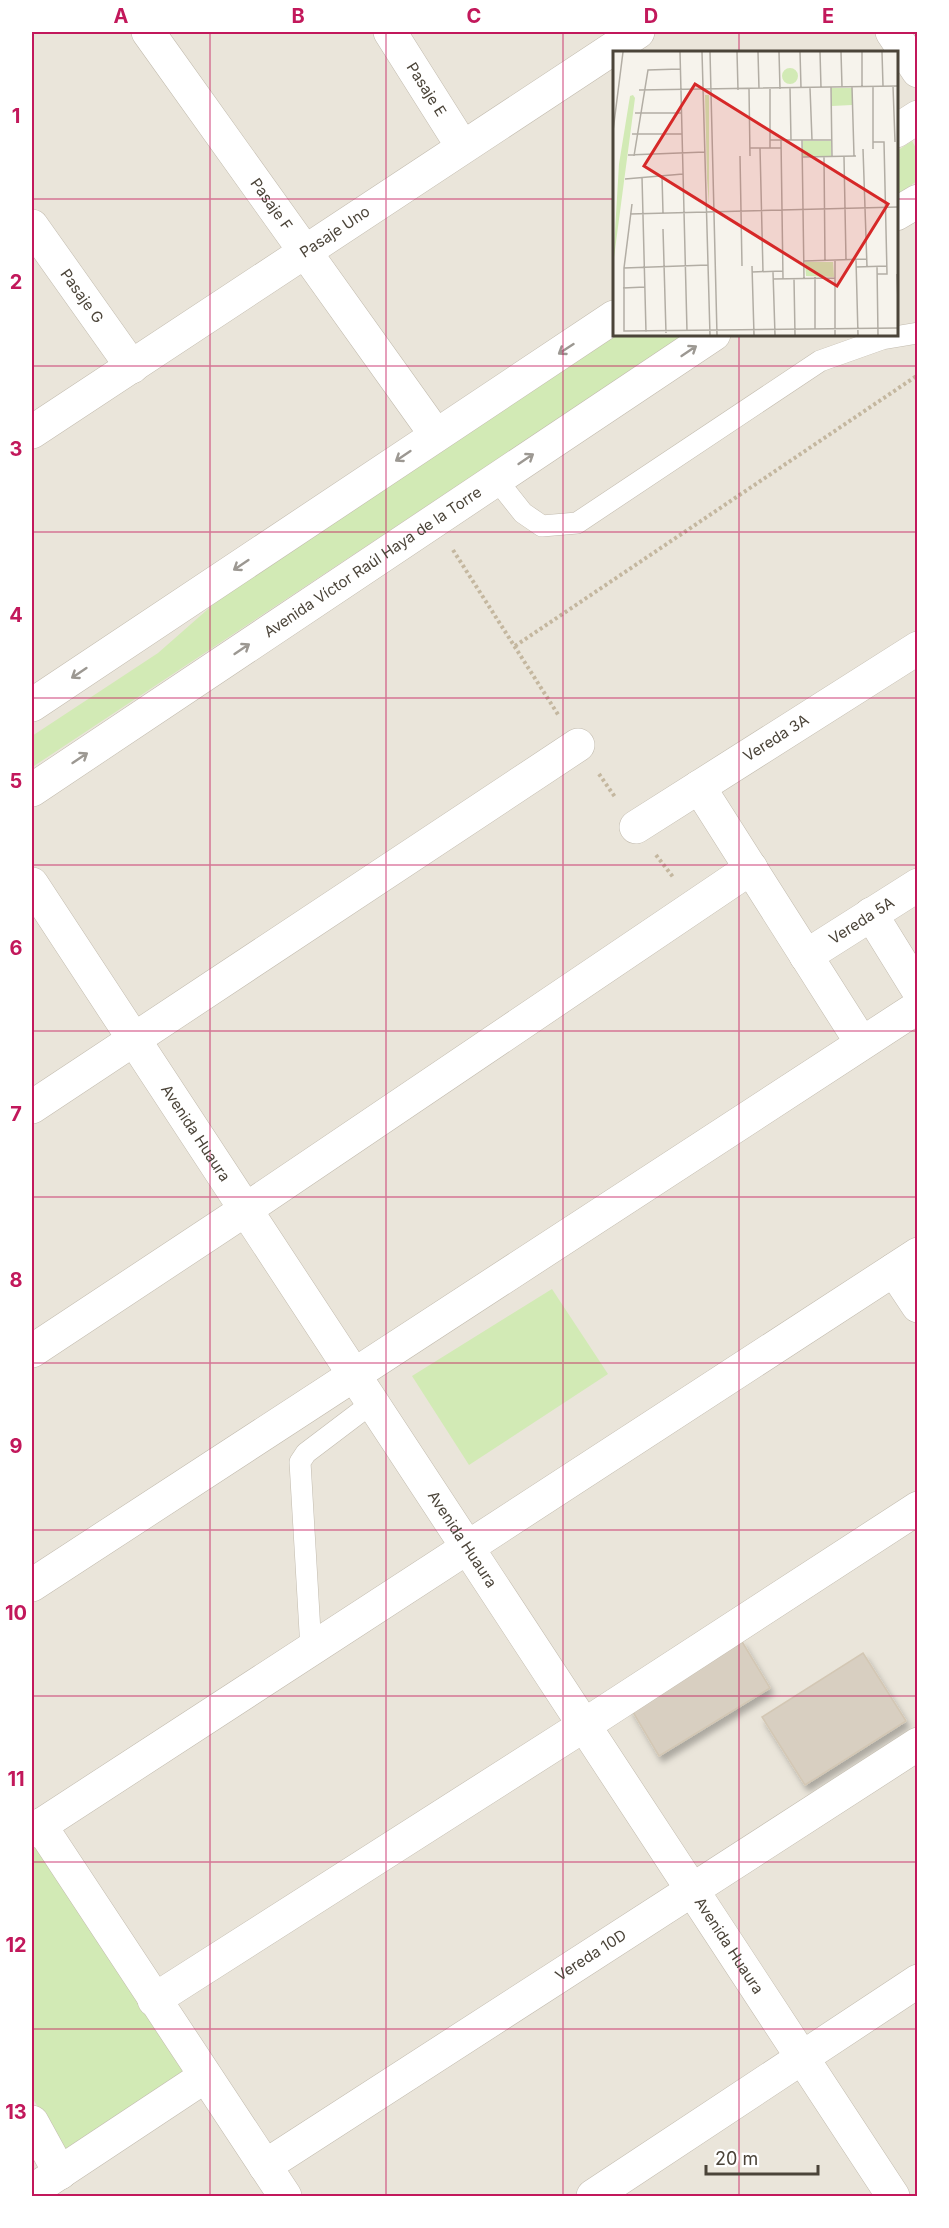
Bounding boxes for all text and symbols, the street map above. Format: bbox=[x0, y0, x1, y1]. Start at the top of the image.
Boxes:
text: A bbox=[114, 4, 129, 28]
text: B bbox=[291, 4, 305, 28]
text: C bbox=[467, 4, 481, 28]
text: D bbox=[644, 4, 658, 28]
text: E bbox=[822, 4, 834, 28]
inset map bbox=[613, 51, 898, 336]
street label: Pasaje E bbox=[403, 59, 451, 120]
text: 1 bbox=[12, 104, 20, 128]
street label: Pasaje F bbox=[247, 174, 297, 234]
street label: Pasaje Uno bbox=[296, 202, 373, 262]
street label: Pasaje G bbox=[56, 265, 108, 327]
text: 2 bbox=[10, 270, 22, 294]
one-way arrow bbox=[558, 343, 574, 355]
one-way arrow bbox=[680, 345, 697, 357]
text: 3 bbox=[10, 437, 22, 461]
one-way arrow bbox=[395, 451, 412, 463]
one-way arrow bbox=[518, 453, 534, 465]
street label: Avenida Víctor Raúl Haya de la Torre bbox=[260, 482, 485, 641]
one-way arrow bbox=[233, 559, 250, 571]
text: 4 bbox=[9, 603, 23, 627]
one-way arrow bbox=[233, 643, 250, 655]
one-way arrow bbox=[71, 668, 88, 680]
street label: Vereda 3A bbox=[740, 710, 812, 765]
one-way arrow bbox=[71, 752, 88, 764]
text: 5 bbox=[10, 769, 22, 793]
street label: Vereda 5A bbox=[825, 892, 898, 948]
text: 6 bbox=[10, 936, 23, 960]
street label: Avenida Huaura bbox=[157, 1081, 235, 1185]
text: 7 bbox=[10, 1102, 22, 1126]
text: 8 bbox=[9, 1268, 23, 1292]
text: 9 bbox=[10, 1434, 23, 1458]
street label: Avenida Huaura bbox=[424, 1487, 501, 1591]
text: 10 bbox=[5, 1601, 27, 1625]
text: 11 bbox=[7, 1767, 25, 1791]
street label: Avenida Huaura bbox=[691, 1893, 768, 1998]
street label: Vereda 10D bbox=[552, 1925, 630, 1985]
text: 12 bbox=[5, 1933, 27, 1957]
text: 13 bbox=[5, 2100, 27, 2124]
scale bar bbox=[706, 2138, 818, 2176]
text: 20 m bbox=[715, 2148, 758, 2169]

